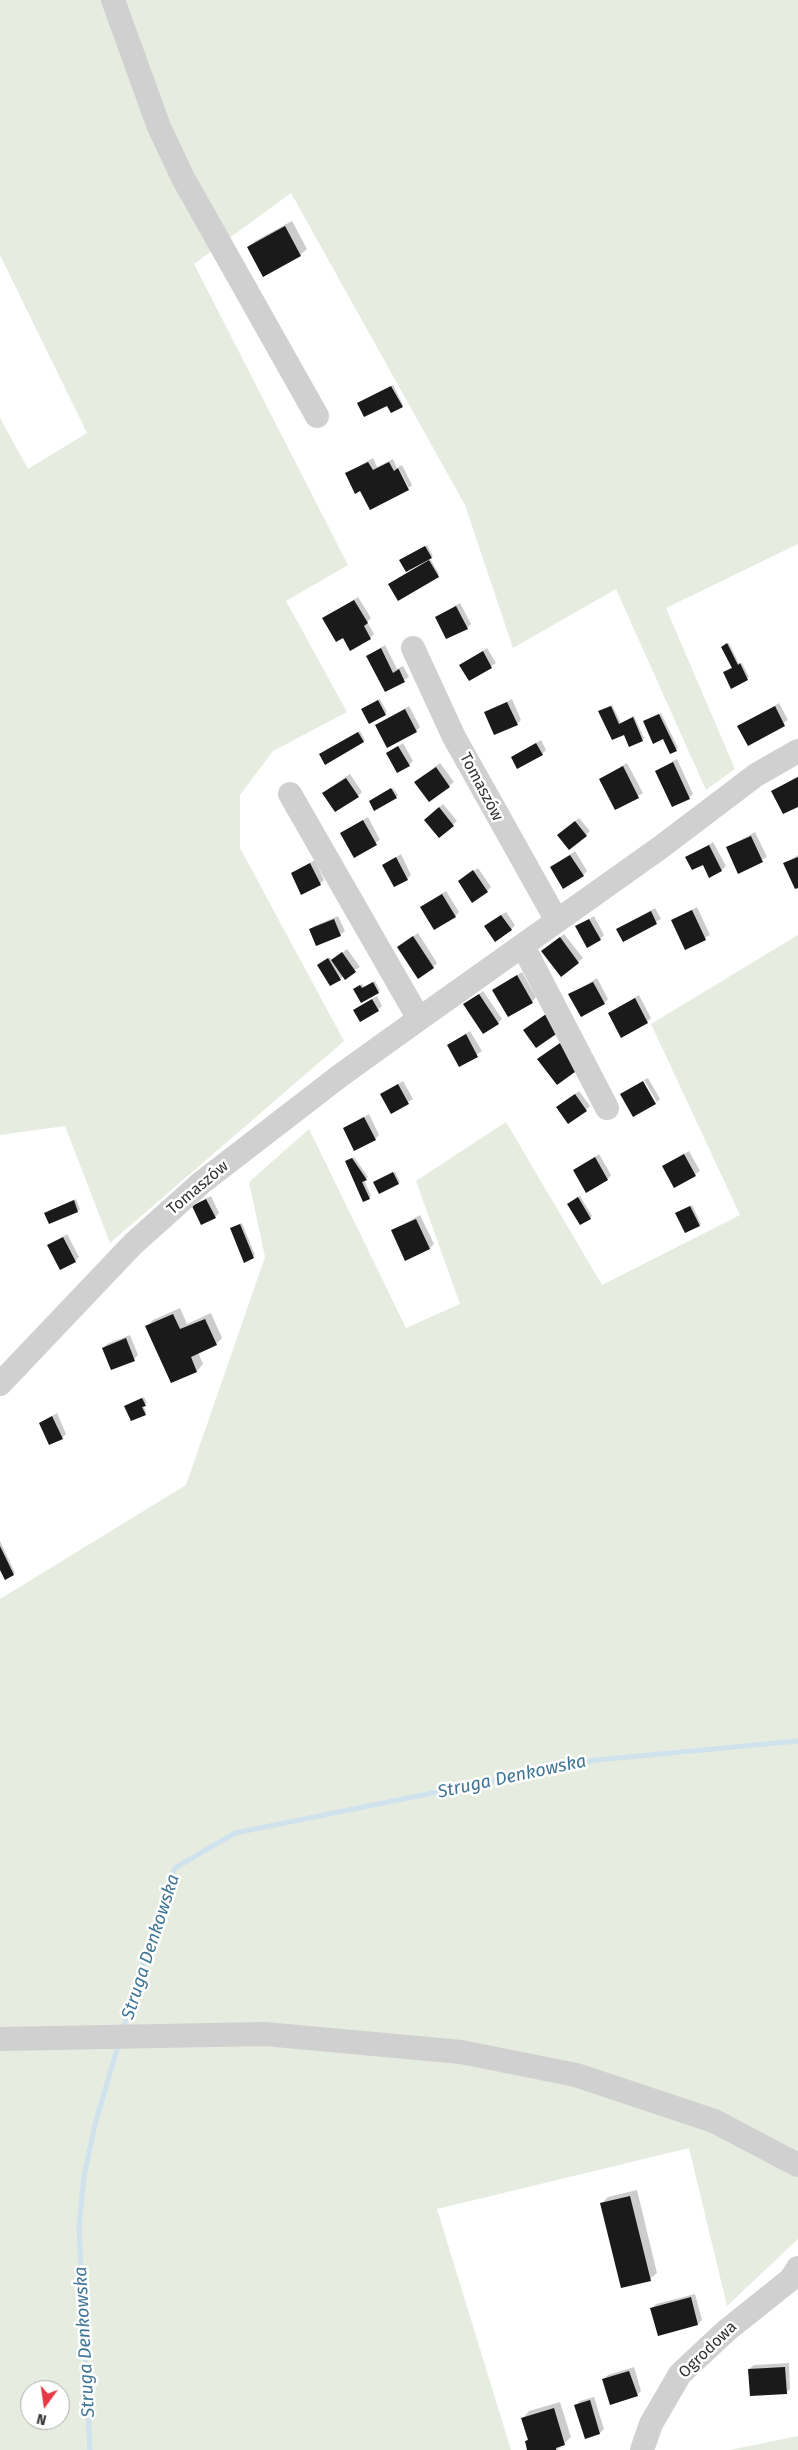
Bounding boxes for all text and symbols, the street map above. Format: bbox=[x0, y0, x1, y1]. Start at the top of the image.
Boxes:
street label: Tomaszów bbox=[455, 750, 507, 824]
street label: Tomaszów bbox=[163, 1157, 233, 1219]
water label: Struga Denkowska bbox=[436, 1751, 588, 1803]
water label: Struga Denkowska bbox=[117, 1872, 185, 2022]
water label: Struga Denkowska bbox=[70, 2266, 100, 2418]
street label: Ogrodowa bbox=[675, 2318, 741, 2382]
north arrow bbox=[20, 2380, 70, 2430]
text: N bbox=[35, 2410, 48, 2428]

